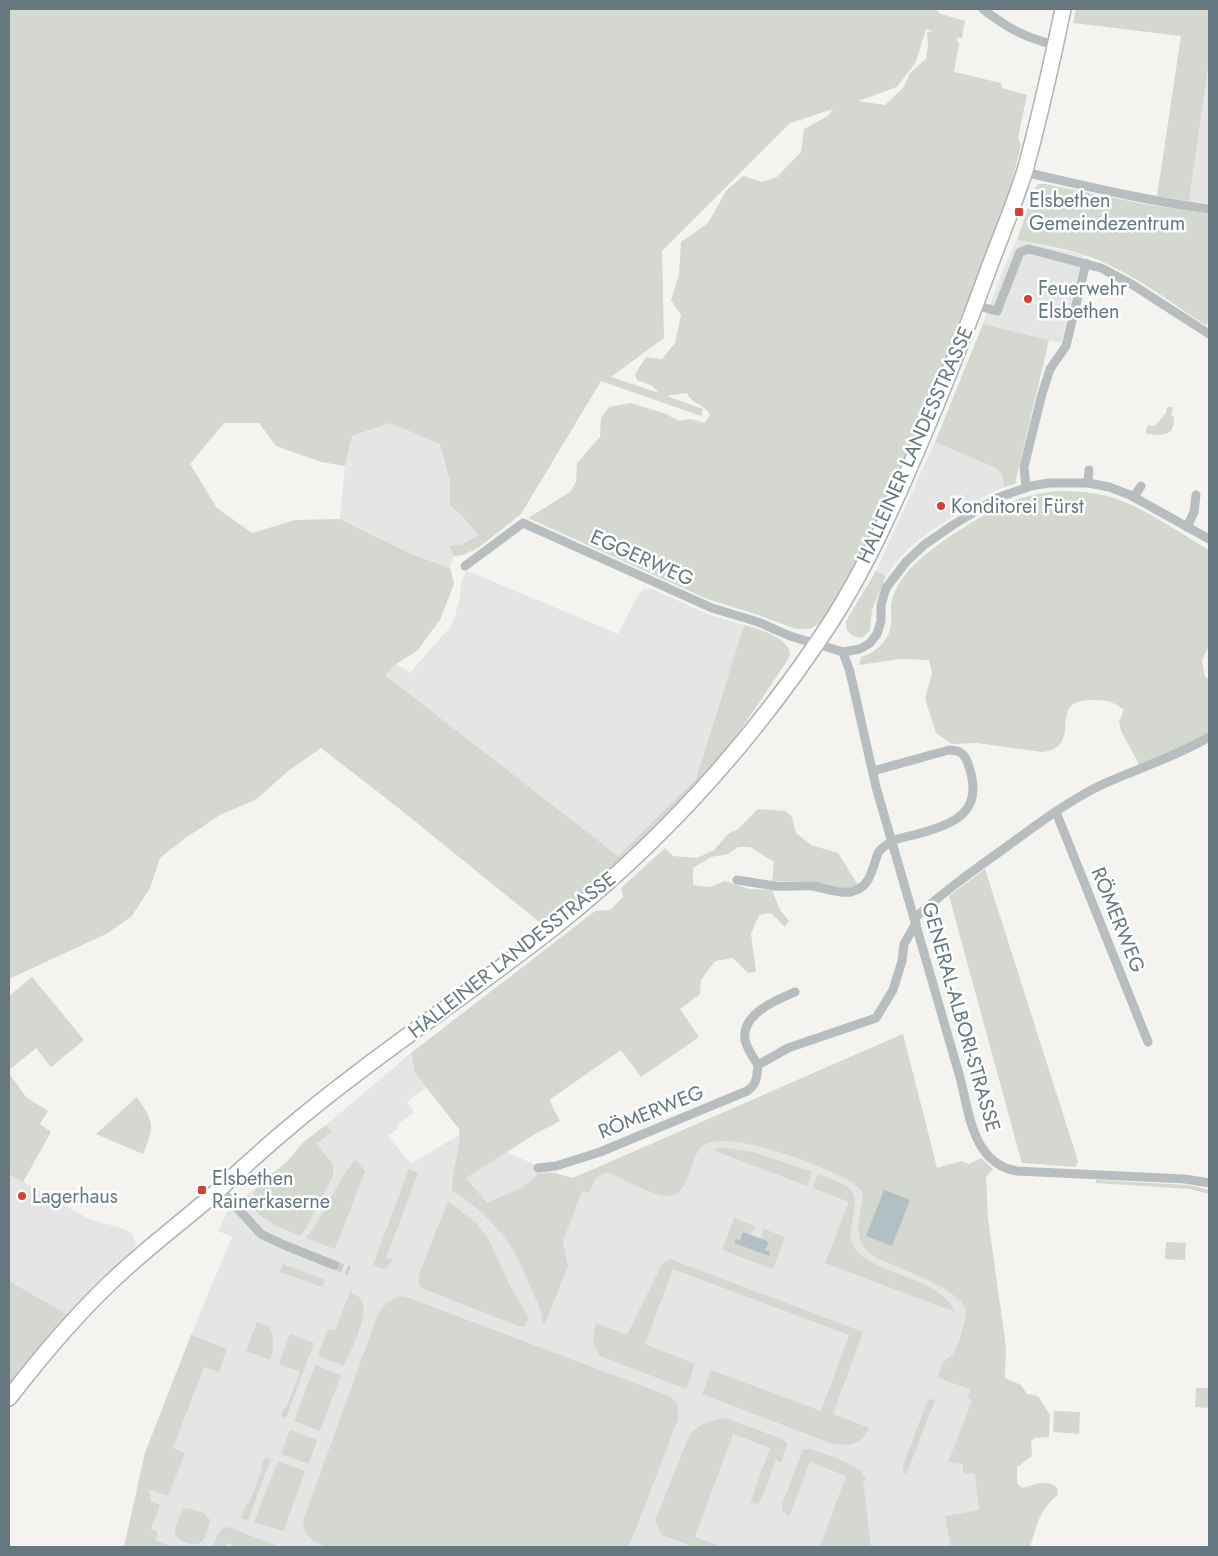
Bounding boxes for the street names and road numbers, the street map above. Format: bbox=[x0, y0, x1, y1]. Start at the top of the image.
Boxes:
street label: HALLEINER LANDESSTRASSE bbox=[850, 322, 980, 568]
street label: EGGERWEG bbox=[586, 522, 698, 594]
street label: RÖMERWEG bbox=[1084, 863, 1152, 977]
street label: HALLEINER LANDESSTRASSE bbox=[402, 865, 622, 1045]
street label: GENERAL-ALBORI-STRASSE bbox=[914, 899, 1008, 1135]
street label: RÖMERWEG bbox=[594, 1078, 708, 1146]

